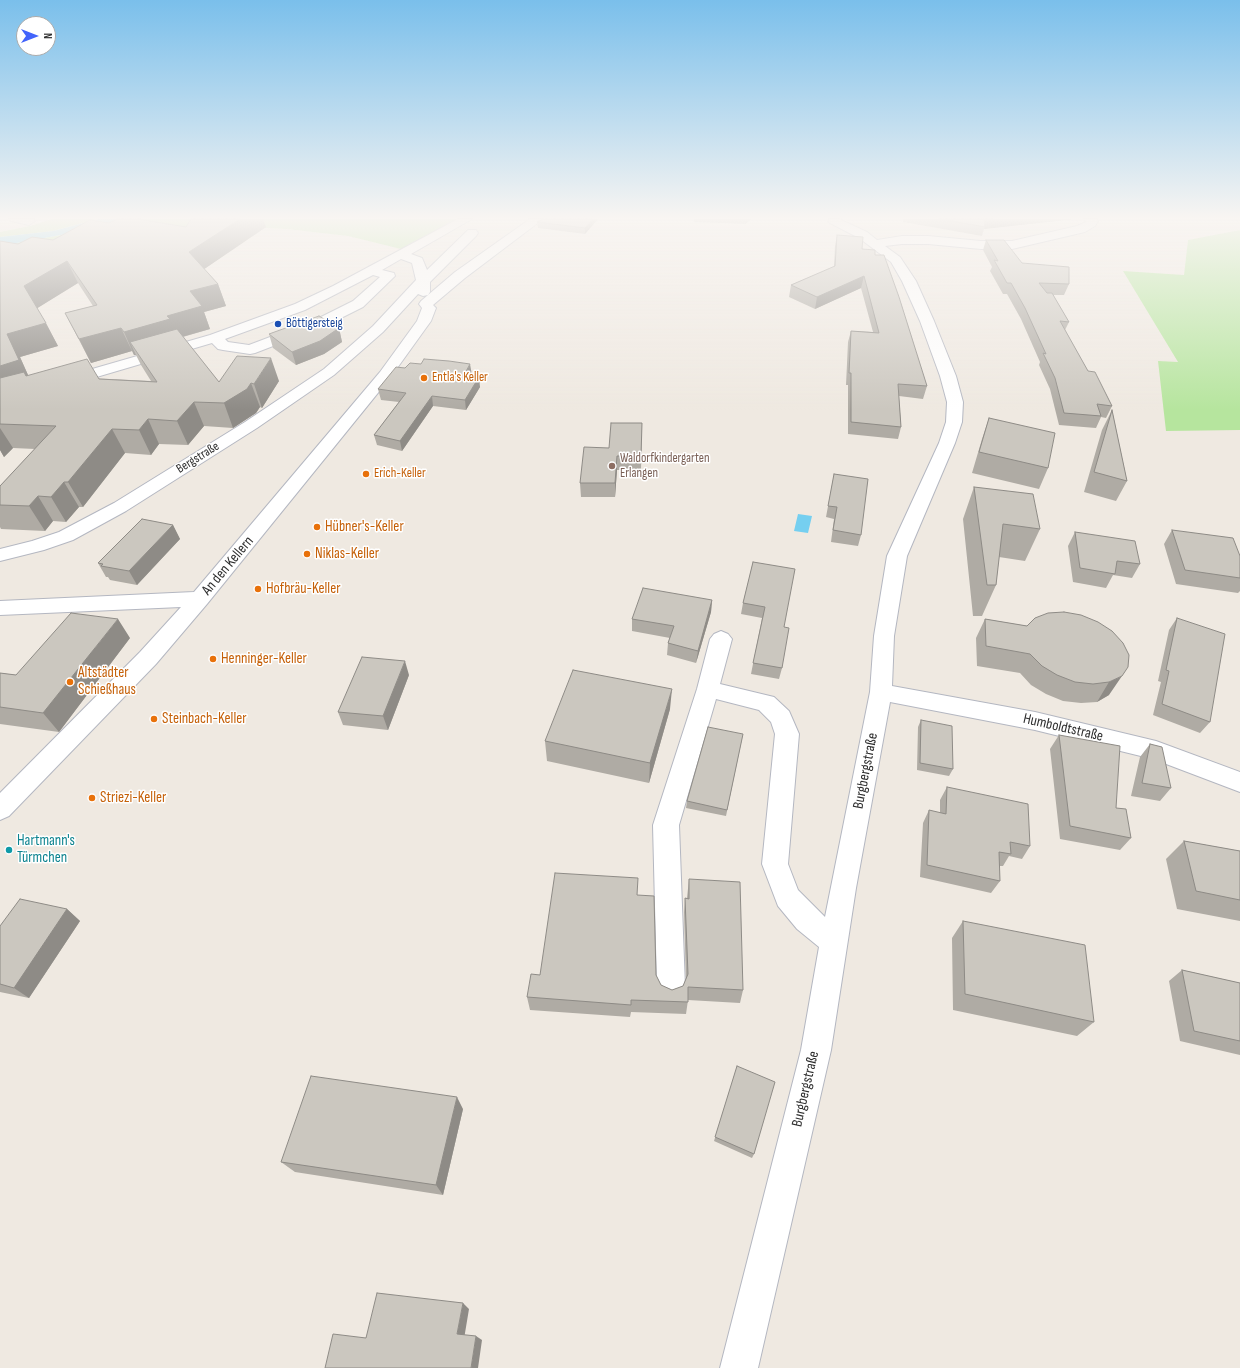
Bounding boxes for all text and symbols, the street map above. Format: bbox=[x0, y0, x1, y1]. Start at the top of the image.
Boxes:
north arrow bbox=[16, 16, 56, 56]
text: N bbox=[41, 33, 54, 39]
place label: Böttigersteig bbox=[286, 316, 343, 332]
marker: Böttigersteig bbox=[273, 319, 283, 329]
place label: Entla's Keller bbox=[432, 370, 488, 386]
marker: Entla's Keller bbox=[419, 373, 429, 383]
street label: Bergstraße bbox=[174, 439, 222, 477]
place label: Waldorfkindergarten Erlangen bbox=[620, 451, 710, 482]
marker: Waldorfkindergarten Erlangen bbox=[607, 461, 617, 471]
place label: Erich-Keller bbox=[374, 466, 426, 482]
marker: Erich-Keller bbox=[361, 469, 371, 479]
place label: Hübner's-Keller bbox=[325, 518, 404, 536]
marker: Hübner's-Keller bbox=[312, 522, 322, 532]
street label: An den Kellern bbox=[198, 533, 258, 599]
place label: Niklas-Keller bbox=[315, 545, 379, 563]
marker: Niklas-Keller bbox=[302, 549, 312, 559]
place label: Hofbräu-Keller bbox=[266, 580, 340, 598]
marker: Hofbräu-Keller bbox=[253, 584, 263, 594]
place label: Henninger-Keller bbox=[221, 650, 307, 668]
marker: Henninger-Keller bbox=[208, 654, 218, 664]
place label: Altstädter Schießhaus bbox=[78, 664, 136, 699]
marker: Altstädter Schießhaus bbox=[65, 677, 75, 687]
place label: Steinbach-Keller bbox=[162, 710, 247, 728]
street label: Humboldtstraße bbox=[1021, 710, 1105, 746]
marker: Steinbach-Keller bbox=[149, 714, 159, 724]
street label: Burgbergstraße bbox=[850, 731, 882, 811]
place label: Striezi-Keller bbox=[100, 789, 166, 807]
marker: Striezi-Keller bbox=[87, 793, 97, 803]
place label: Hartmann's Türmchen bbox=[17, 832, 75, 867]
marker: Hartmann's Türmchen bbox=[4, 845, 14, 855]
street label: Burgbergstraße bbox=[789, 1049, 823, 1129]

